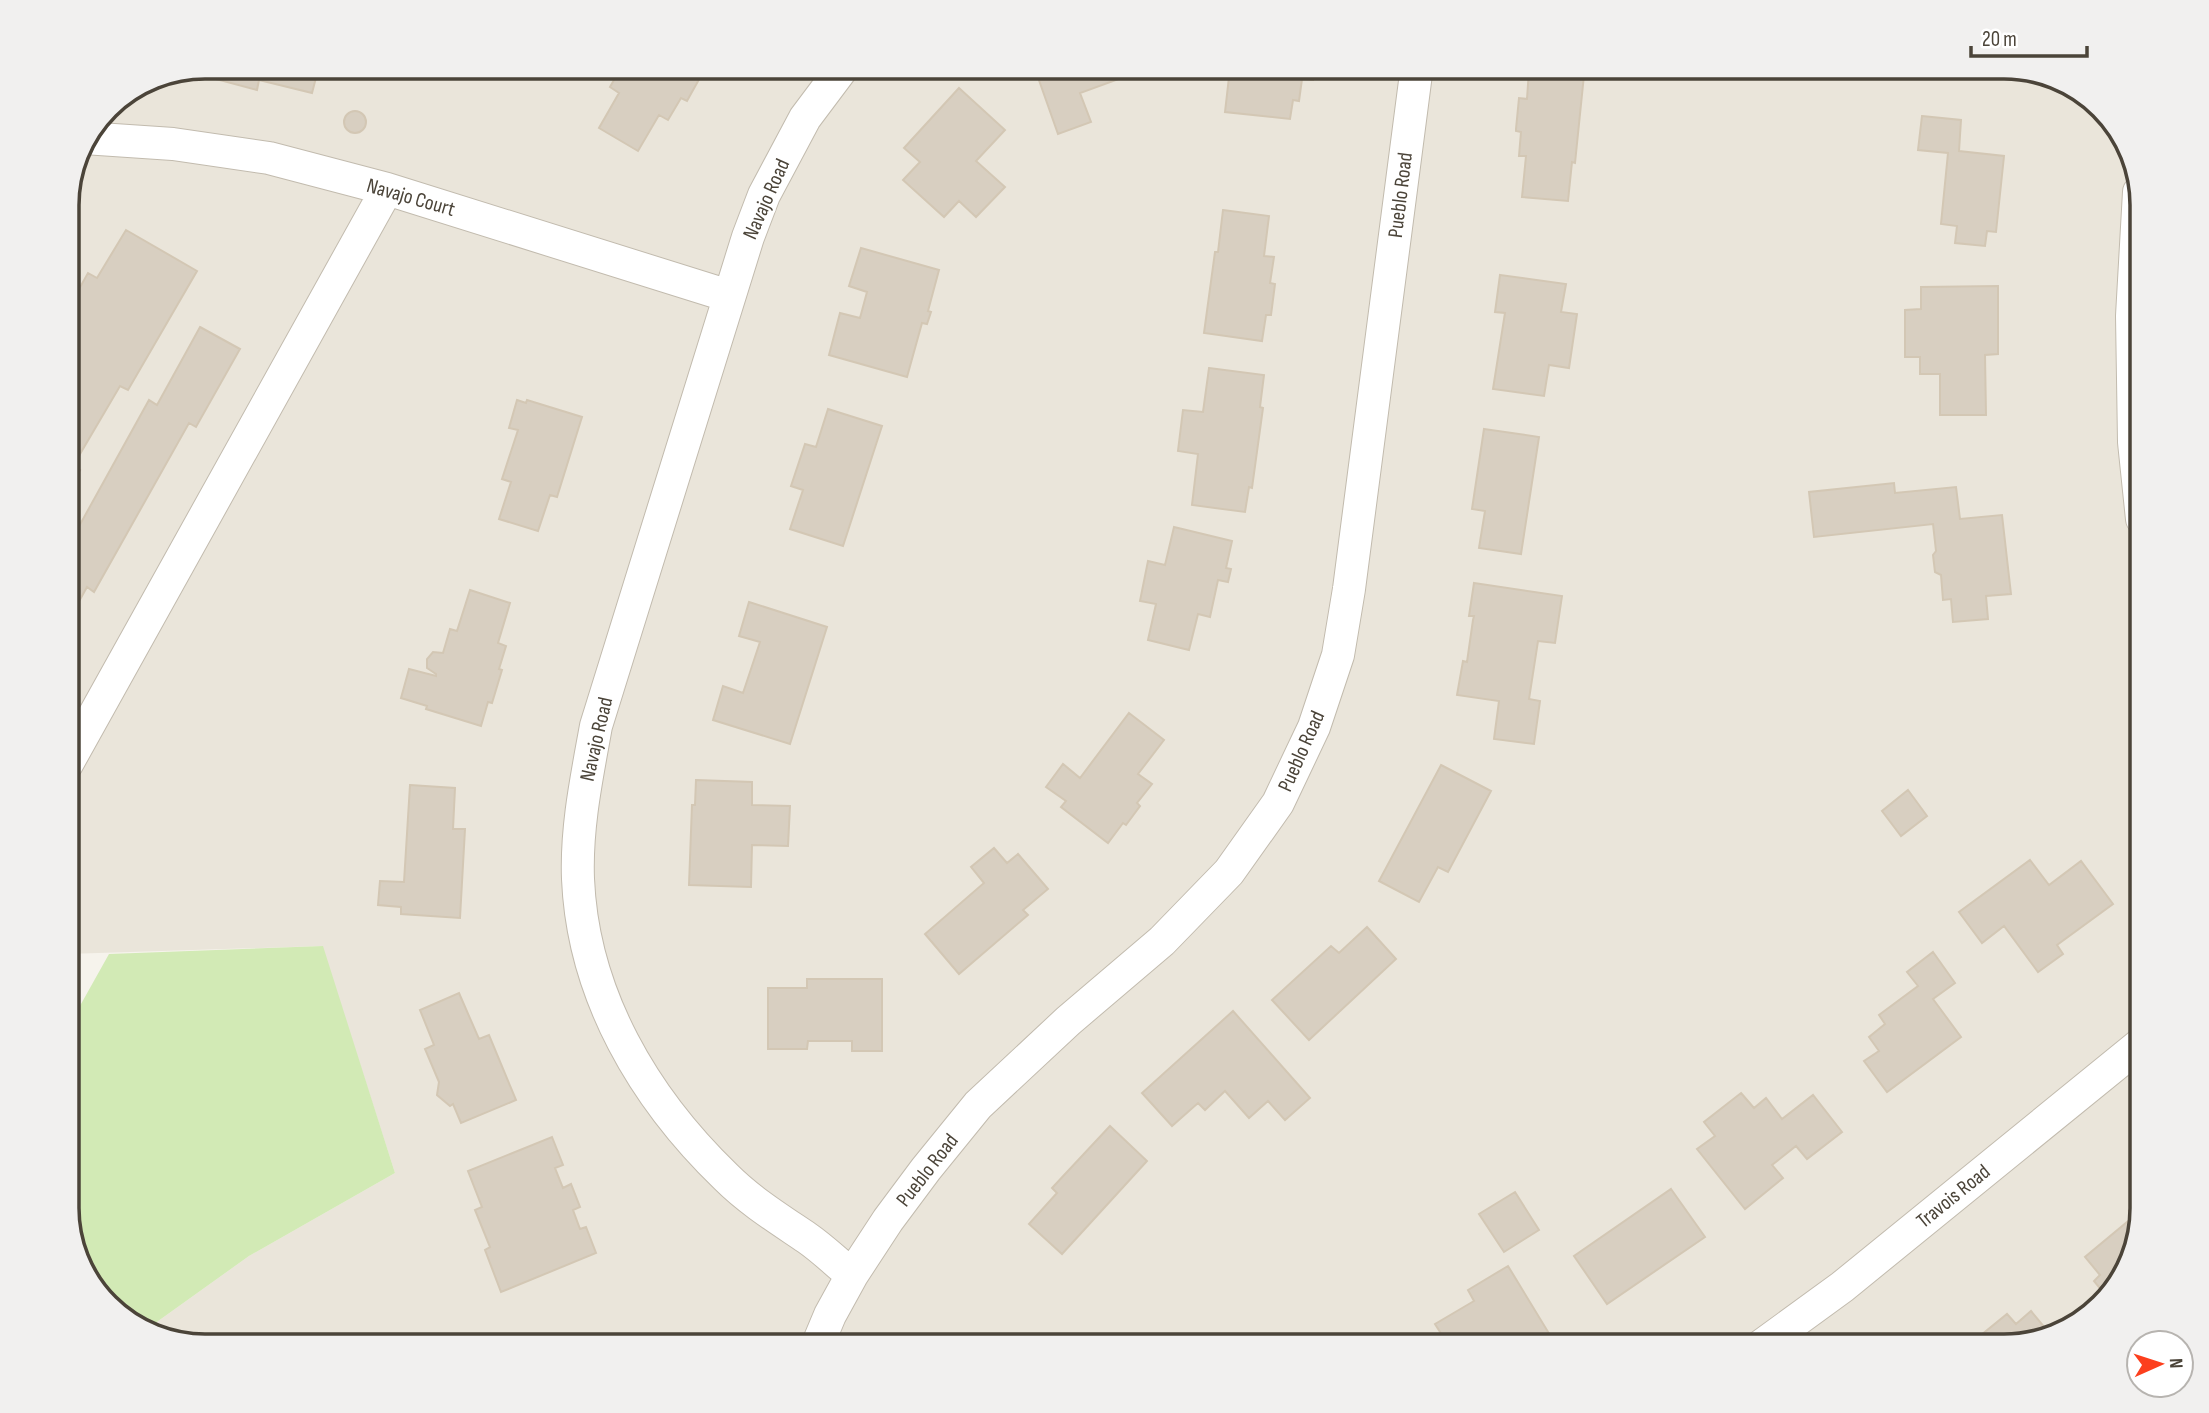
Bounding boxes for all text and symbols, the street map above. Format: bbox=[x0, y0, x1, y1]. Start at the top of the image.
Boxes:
scale bar bbox=[1971, 14, 2086, 58]
text: 20 m bbox=[1982, 27, 2017, 52]
street label: Pueblo Road bbox=[1383, 151, 1418, 239]
street label: Navajo Road bbox=[738, 155, 795, 243]
street label: Navajo Court bbox=[364, 173, 458, 222]
street label: Navajo Road bbox=[575, 695, 618, 784]
street label: Pueblo Road bbox=[1273, 707, 1330, 795]
street label: Pueblo Road bbox=[891, 1129, 964, 1212]
street label: Travois Road bbox=[1912, 1159, 1995, 1233]
north arrow bbox=[2125, 1329, 2195, 1399]
text: N bbox=[2164, 1358, 2187, 1369]

